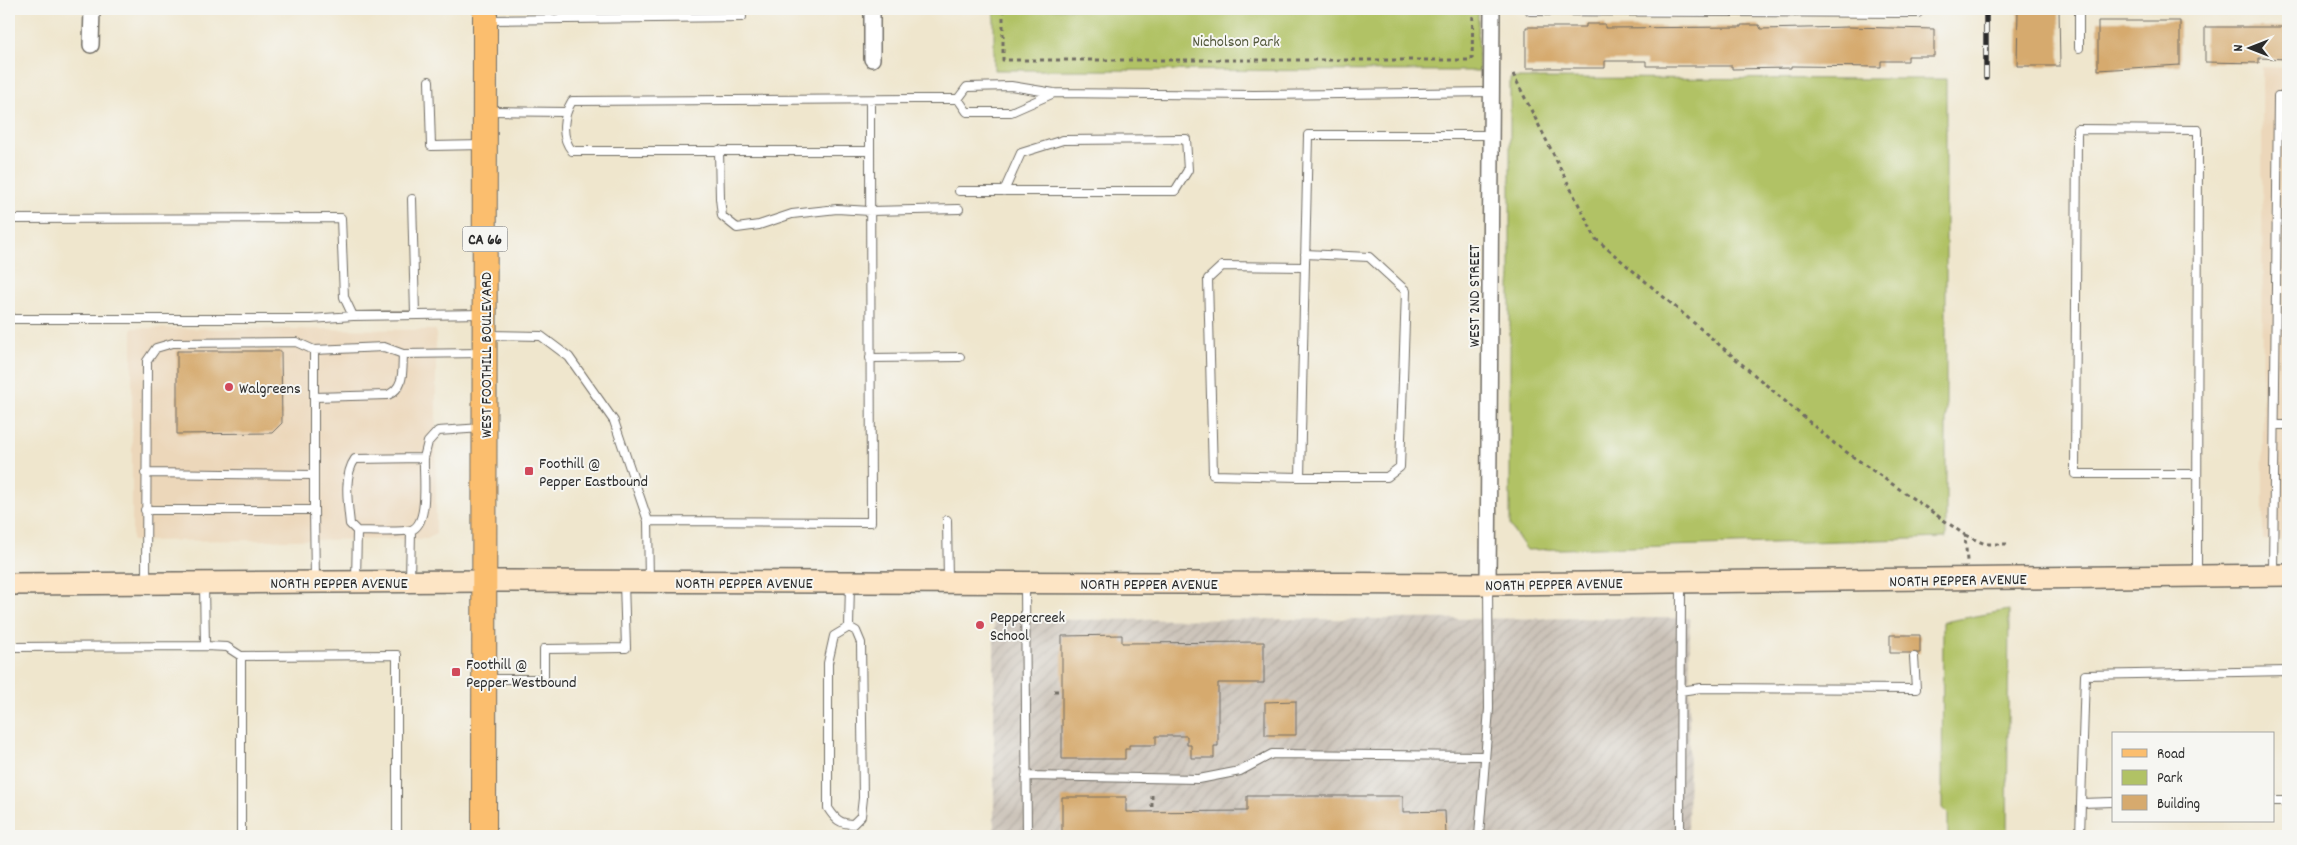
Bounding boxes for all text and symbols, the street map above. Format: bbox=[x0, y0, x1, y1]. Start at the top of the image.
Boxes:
north arrow bbox=[2224, 22, 2274, 72]
park label: Nicholson Park bbox=[1192, 31, 1280, 54]
text: N bbox=[2229, 44, 2249, 51]
road number: CA 66 bbox=[462, 226, 508, 252]
street label: WEST 2ND STREET bbox=[1464, 244, 1487, 347]
street label: WEST FOOTHILL BOULEVARD bbox=[476, 272, 499, 438]
place label: Walgreens bbox=[239, 378, 301, 401]
marker: Walgreens bbox=[223, 381, 235, 393]
place label: Foothill @ Pepper Eastbound bbox=[539, 453, 648, 494]
marker: Foothill @ Pepper Eastbound bbox=[523, 465, 535, 477]
street label: NORTH PEPPER AVENUE bbox=[1889, 569, 2028, 594]
street label: NORTH PEPPER AVENUE bbox=[270, 573, 408, 596]
street label: NORTH PEPPER AVENUE bbox=[675, 573, 813, 596]
street label: NORTH PEPPER AVENUE bbox=[1485, 573, 1624, 598]
street label: NORTH PEPPER AVENUE bbox=[1080, 574, 1218, 597]
place label: Peppercreek School bbox=[990, 607, 1065, 648]
marker: Peppercreek School bbox=[974, 619, 986, 631]
place label: Foothill @ Pepper Westbound bbox=[466, 654, 576, 695]
marker: Foothill @ Pepper Westbound bbox=[450, 666, 462, 678]
legend bbox=[2112, 732, 2274, 822]
text: Road bbox=[2157, 744, 2185, 766]
text: Park bbox=[2157, 768, 2183, 790]
text: Building bbox=[2157, 794, 2200, 816]

